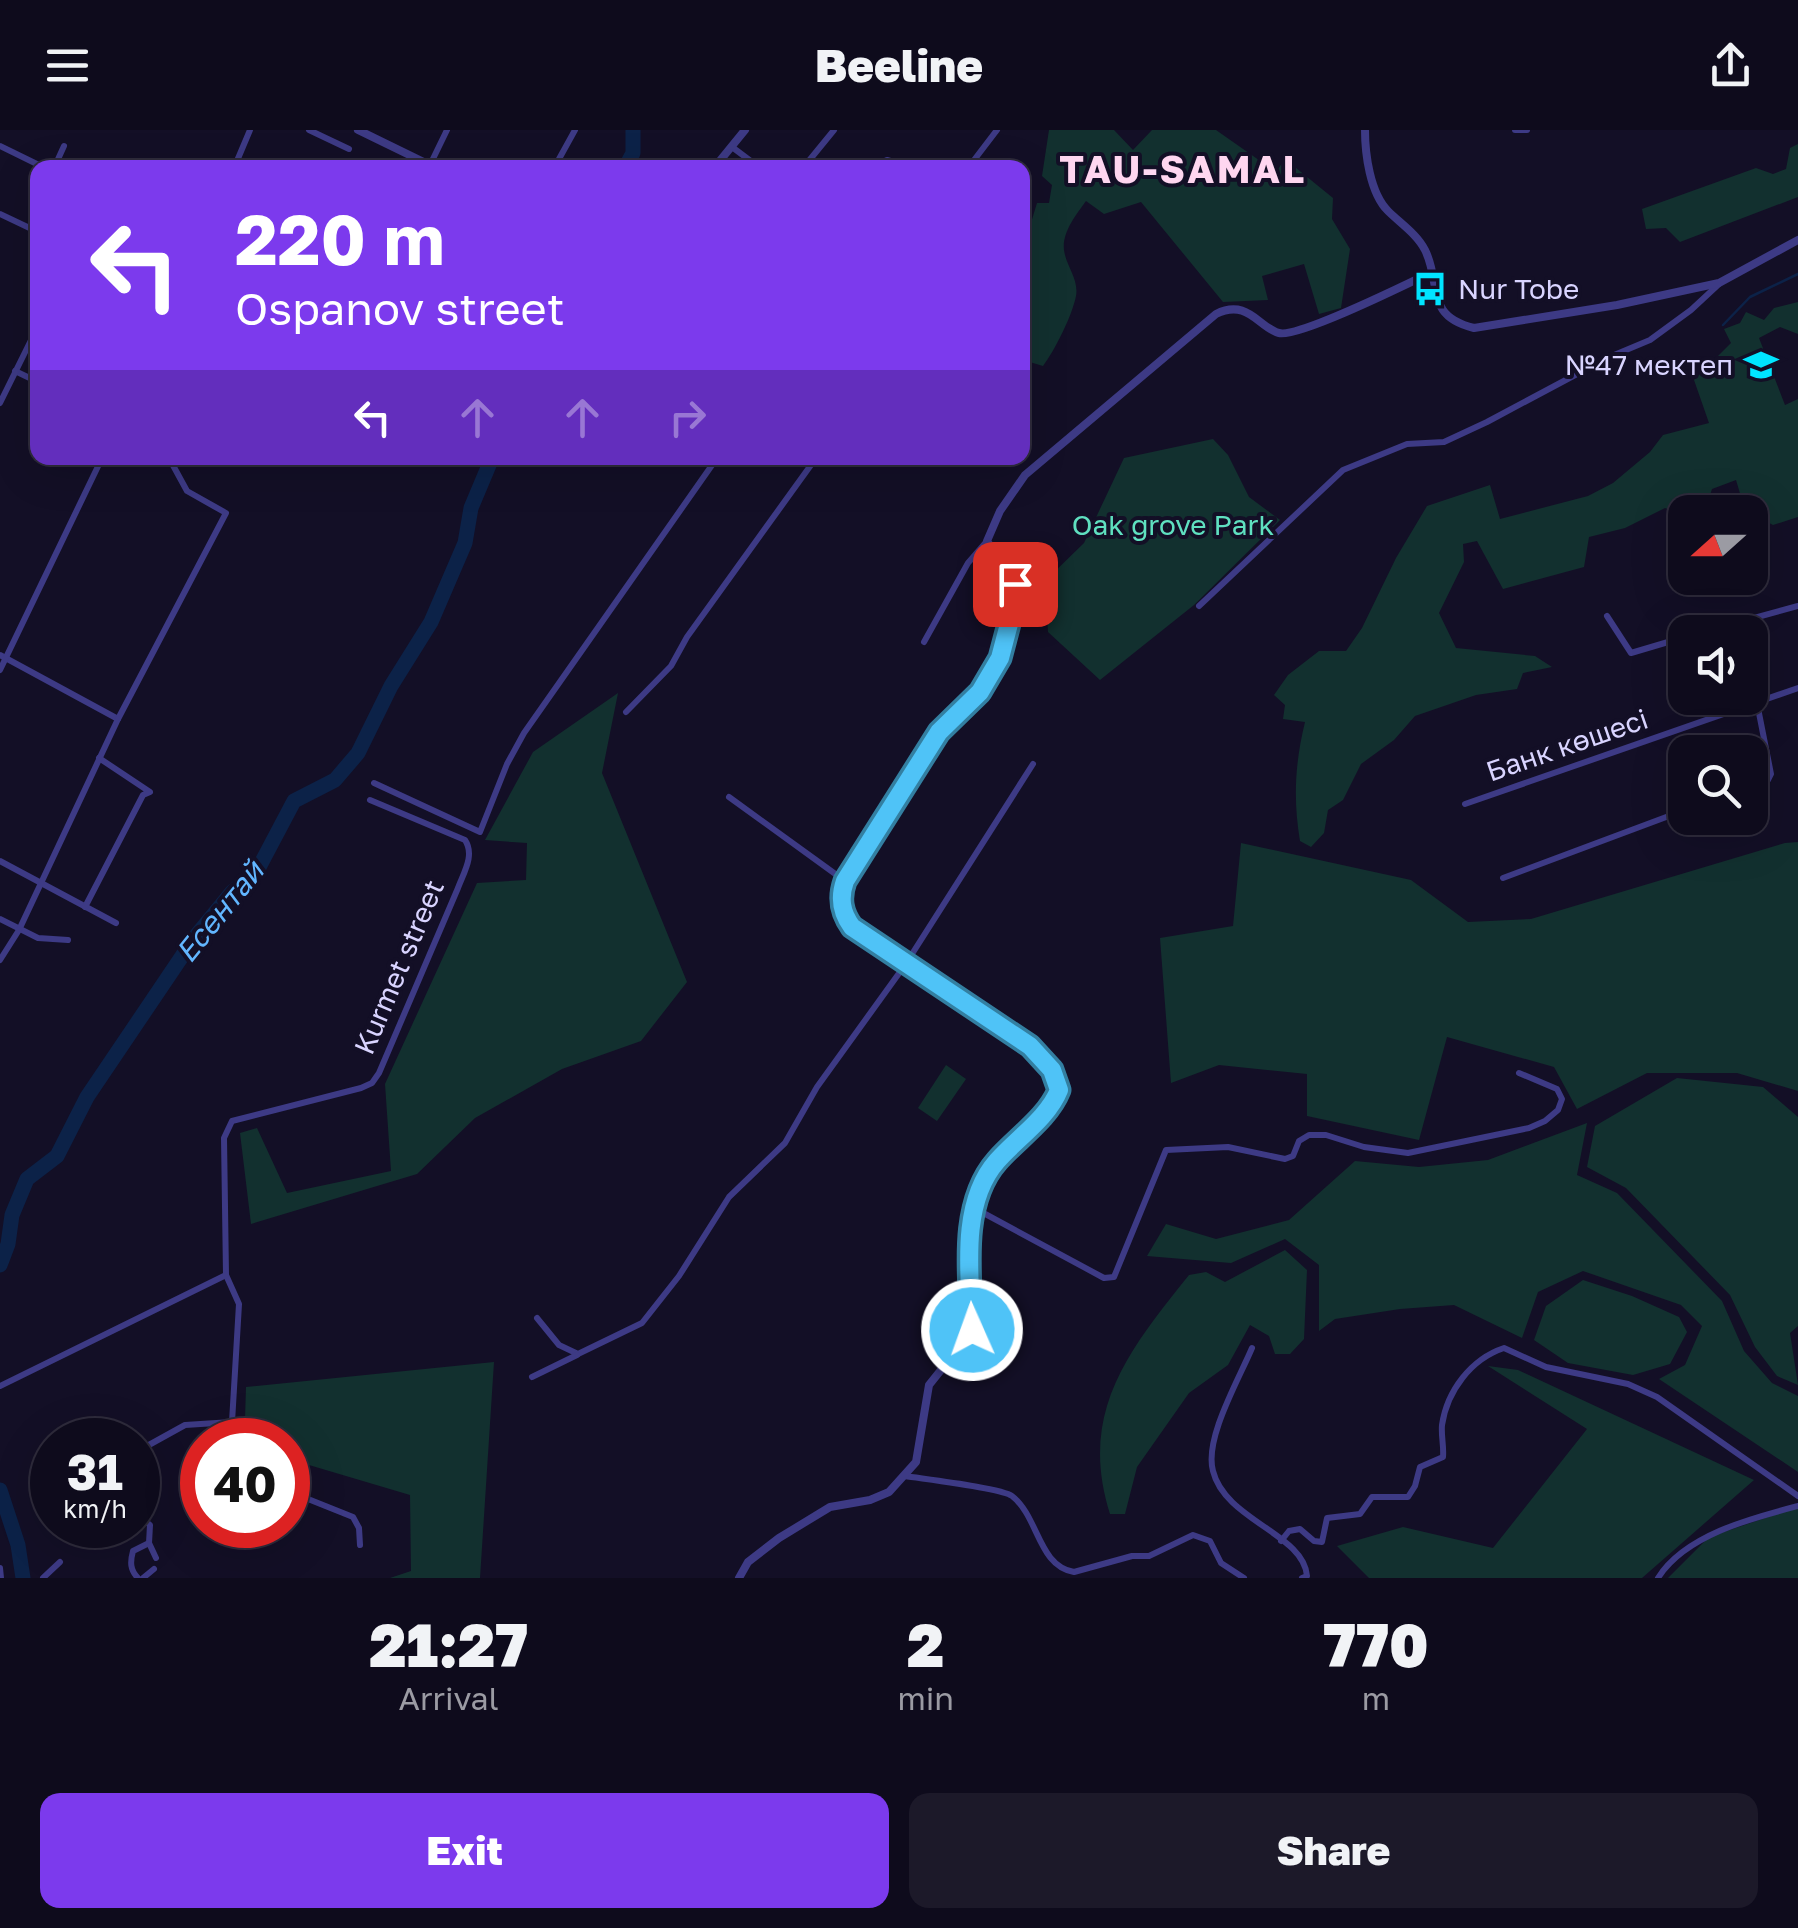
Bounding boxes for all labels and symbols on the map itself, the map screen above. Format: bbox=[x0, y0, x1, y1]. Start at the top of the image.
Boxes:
district label: TAU-SAMAL bbox=[1059, 146, 1307, 191]
bus stop icon: Nur Tobe bbox=[1411, 270, 1449, 308]
place label: Nur Tobe bbox=[1458, 272, 1579, 305]
school or university icon: №47 мектеп bbox=[1742, 346, 1780, 384]
place label: №47 мектеп bbox=[1564, 348, 1733, 381]
north arrow bbox=[1668, 495, 1768, 595]
park label: Oak grove Park bbox=[1072, 508, 1274, 541]
pin bbox=[973, 542, 1058, 627]
street label: Банк көшесі bbox=[1482, 701, 1652, 788]
water label: Есентай bbox=[168, 852, 272, 969]
street label: Kurmet street bbox=[347, 875, 450, 1059]
position arrow bbox=[920, 1278, 1024, 1382]
speed limit sign: 40 bbox=[180, 1418, 310, 1548]

